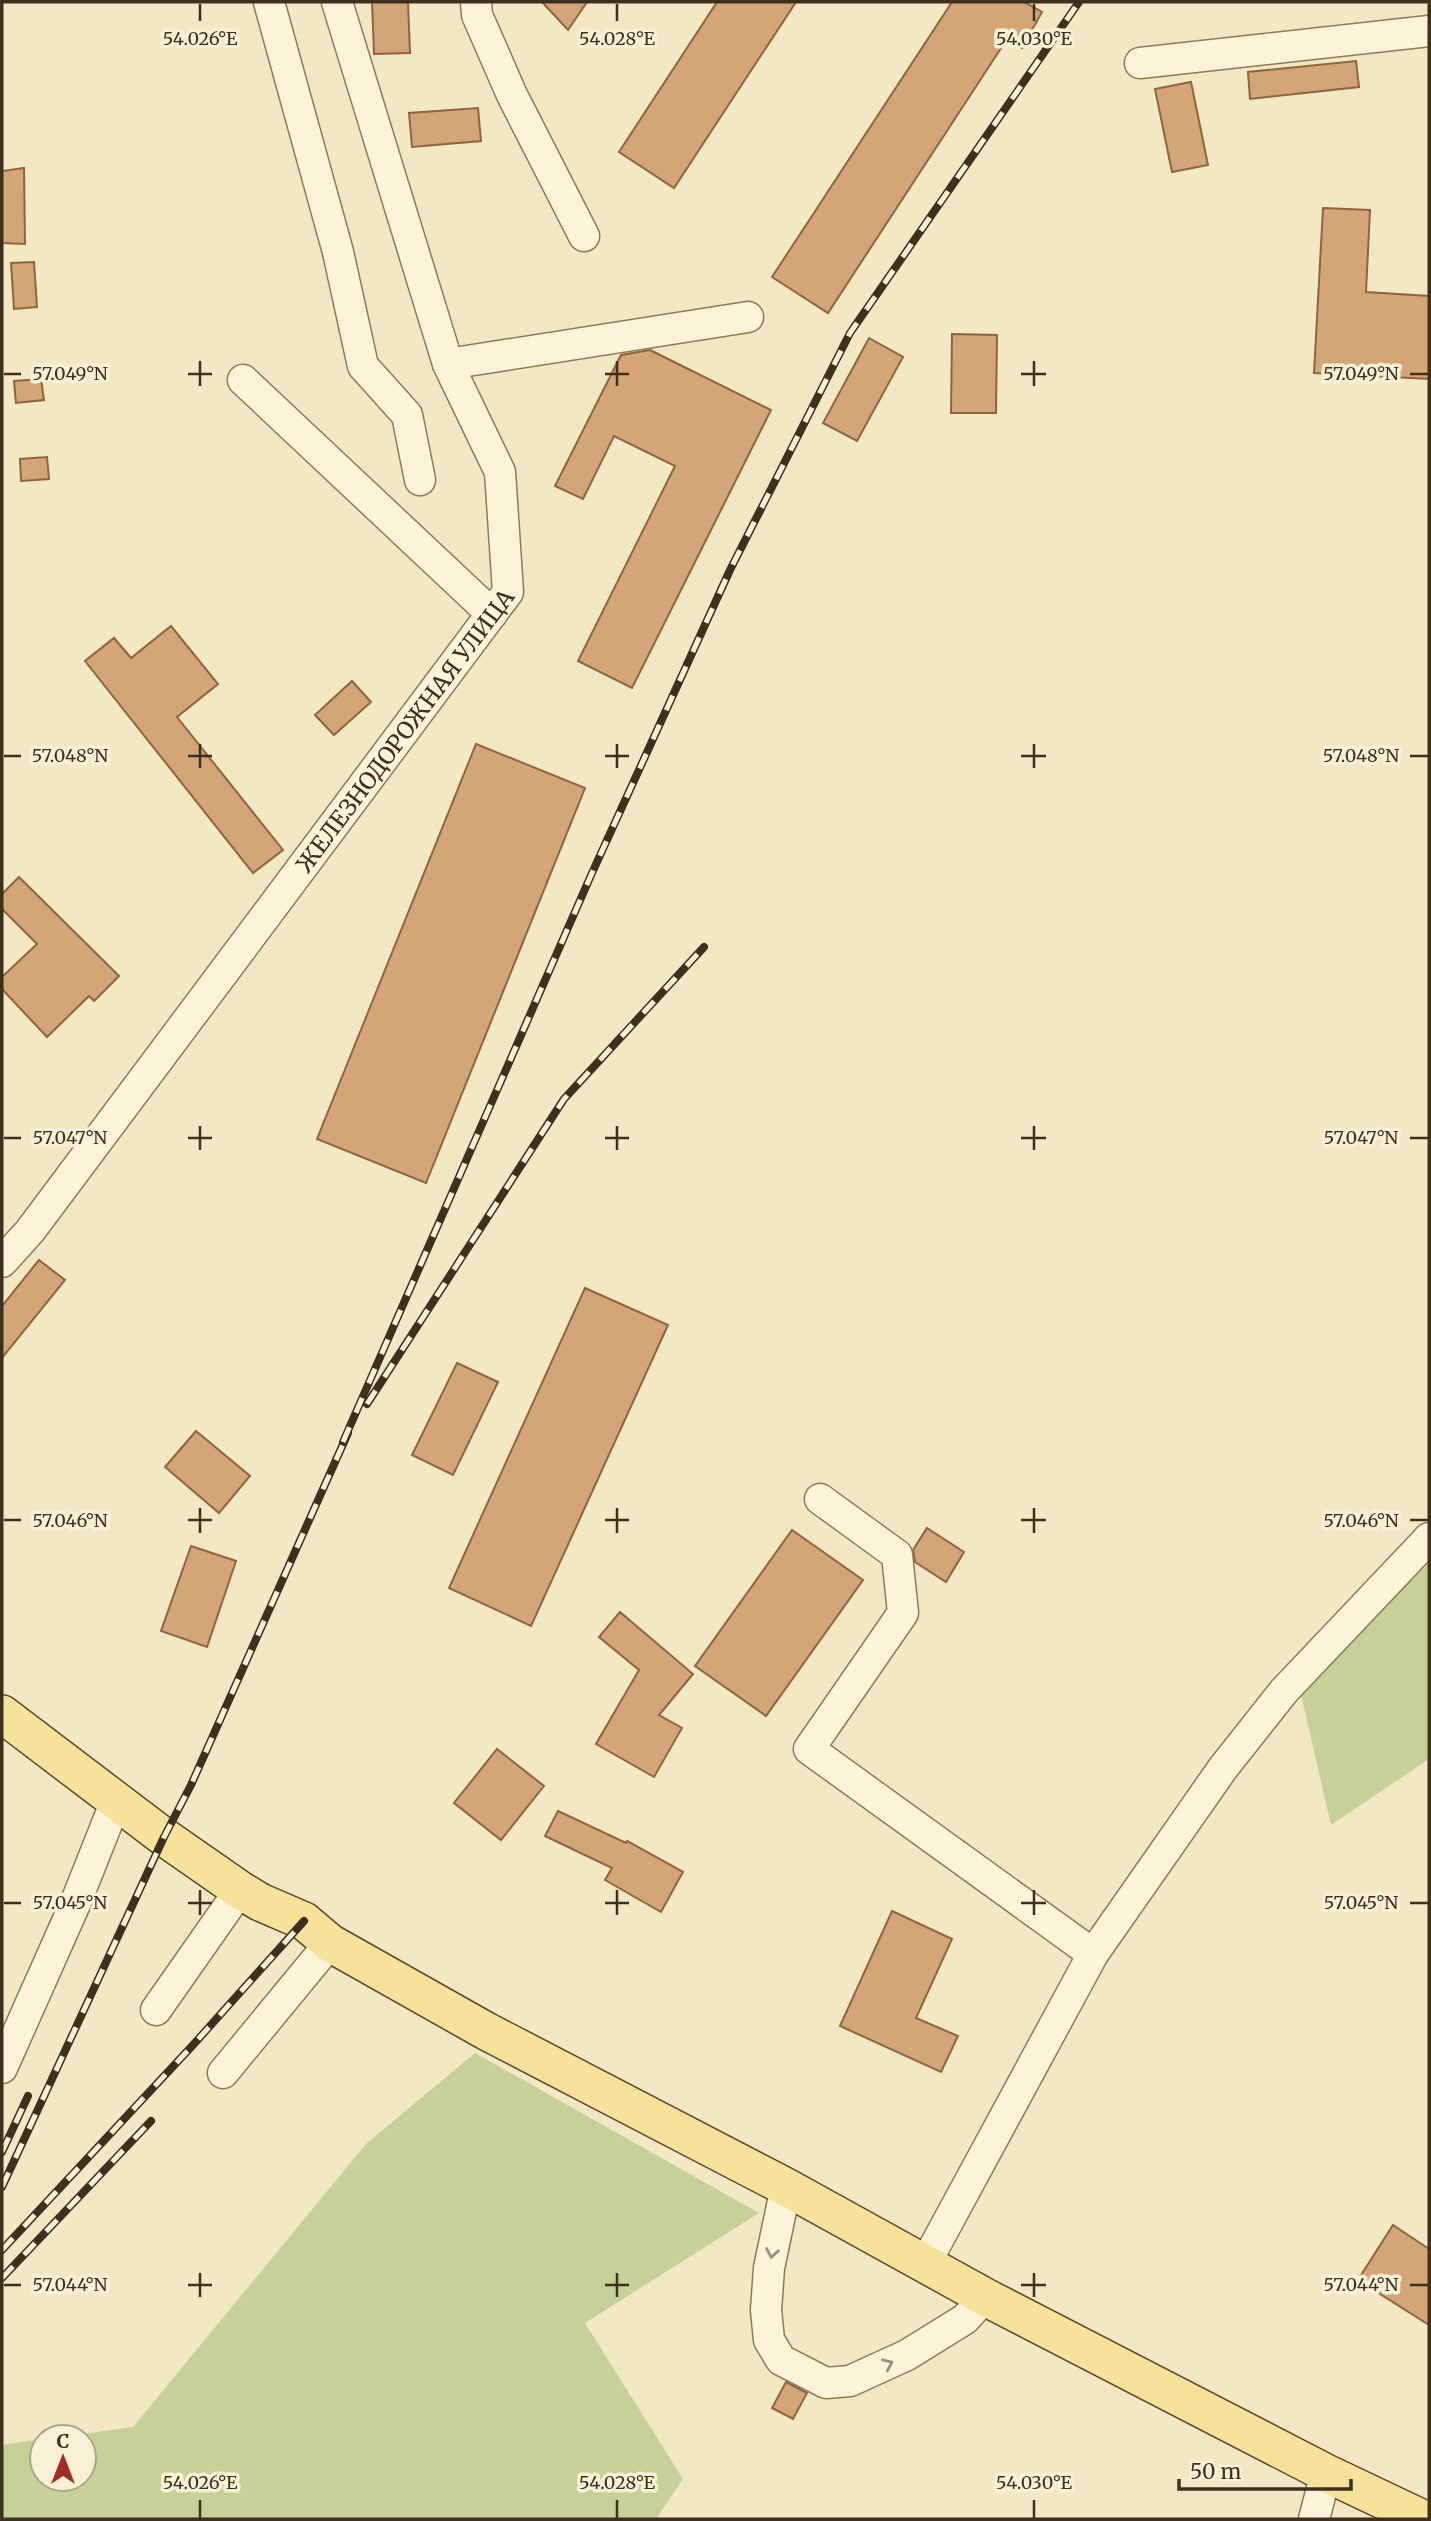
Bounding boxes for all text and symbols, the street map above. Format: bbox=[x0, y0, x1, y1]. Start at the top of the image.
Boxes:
text: 54.026°E bbox=[163, 27, 238, 50]
text: 54.028°E bbox=[579, 27, 655, 50]
text: 54.030°E bbox=[996, 27, 1073, 50]
text: 57.049°N bbox=[32, 362, 108, 385]
text: 57.049°N bbox=[1323, 362, 1399, 385]
street label: ЖЕЛЕЗНОДОРОЖНАЯ УЛИЦА bbox=[289, 582, 520, 878]
text: 57.048°N bbox=[32, 744, 108, 767]
text: 57.048°N bbox=[1323, 744, 1399, 767]
text: 57.047°N bbox=[33, 1126, 107, 1149]
text: 57.047°N bbox=[1324, 1126, 1398, 1149]
text: 57.046°N bbox=[32, 1509, 108, 1532]
text: 57.046°N bbox=[1323, 1509, 1399, 1532]
text: 57.045°N bbox=[33, 1891, 107, 1914]
text: 57.045°N bbox=[1324, 1891, 1398, 1914]
one-way arrow bbox=[765, 2247, 780, 2259]
text: 57.044°N bbox=[33, 2273, 107, 2296]
text: 57.044°N bbox=[1324, 2273, 1398, 2296]
one-way arrow bbox=[881, 2358, 894, 2372]
north arrow bbox=[28, 2423, 98, 2493]
text: С bbox=[57, 2429, 69, 2453]
scale bar bbox=[1179, 2448, 1350, 2492]
text: 50 m bbox=[1190, 2458, 1241, 2485]
text: 54.026°E bbox=[163, 2471, 238, 2494]
text: 54.028°E bbox=[579, 2471, 655, 2494]
text: 54.030°E bbox=[996, 2471, 1073, 2494]

